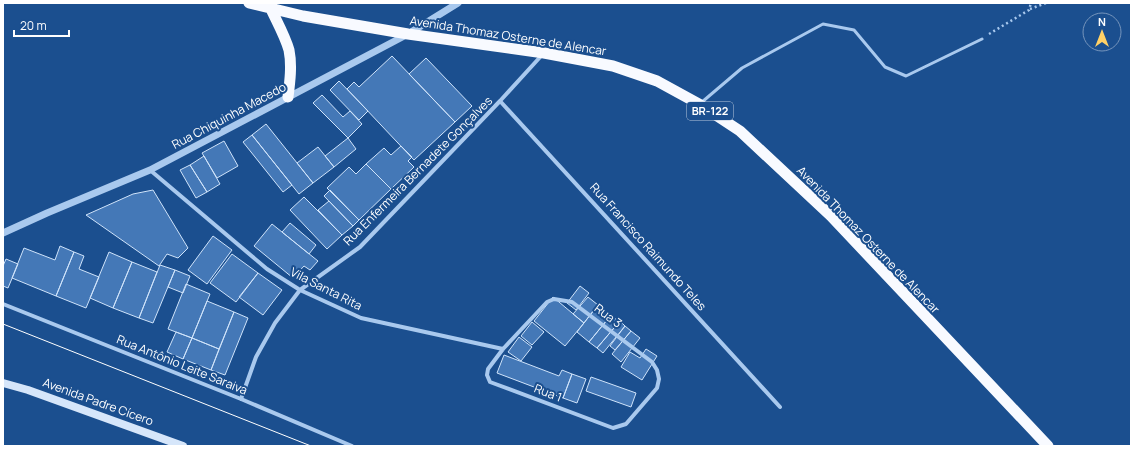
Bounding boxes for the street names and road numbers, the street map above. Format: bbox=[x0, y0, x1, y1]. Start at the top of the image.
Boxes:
street label: Avenida Thomaz Osterne de Alencar bbox=[409, 12, 608, 60]
street label: Rua Chiquinha Macedo bbox=[169, 78, 289, 153]
street label: Rua Enfermeira Bernadete Gonçalves bbox=[339, 92, 496, 249]
road number: BR-122 bbox=[687, 102, 733, 120]
street label: Avenida Thomaz Osterne de Alencar bbox=[793, 162, 944, 318]
street label: Rua Francisco Raimundo Teles bbox=[586, 179, 710, 314]
street label: Vila Santa Rita bbox=[287, 263, 365, 314]
street label: Rua 3 bbox=[591, 300, 626, 332]
street label: Rua Antônio Leite Saraiva bbox=[114, 331, 250, 399]
street label: Avenida Padre Cícero bbox=[41, 374, 156, 429]
street label: Rua 1 bbox=[532, 379, 565, 406]

